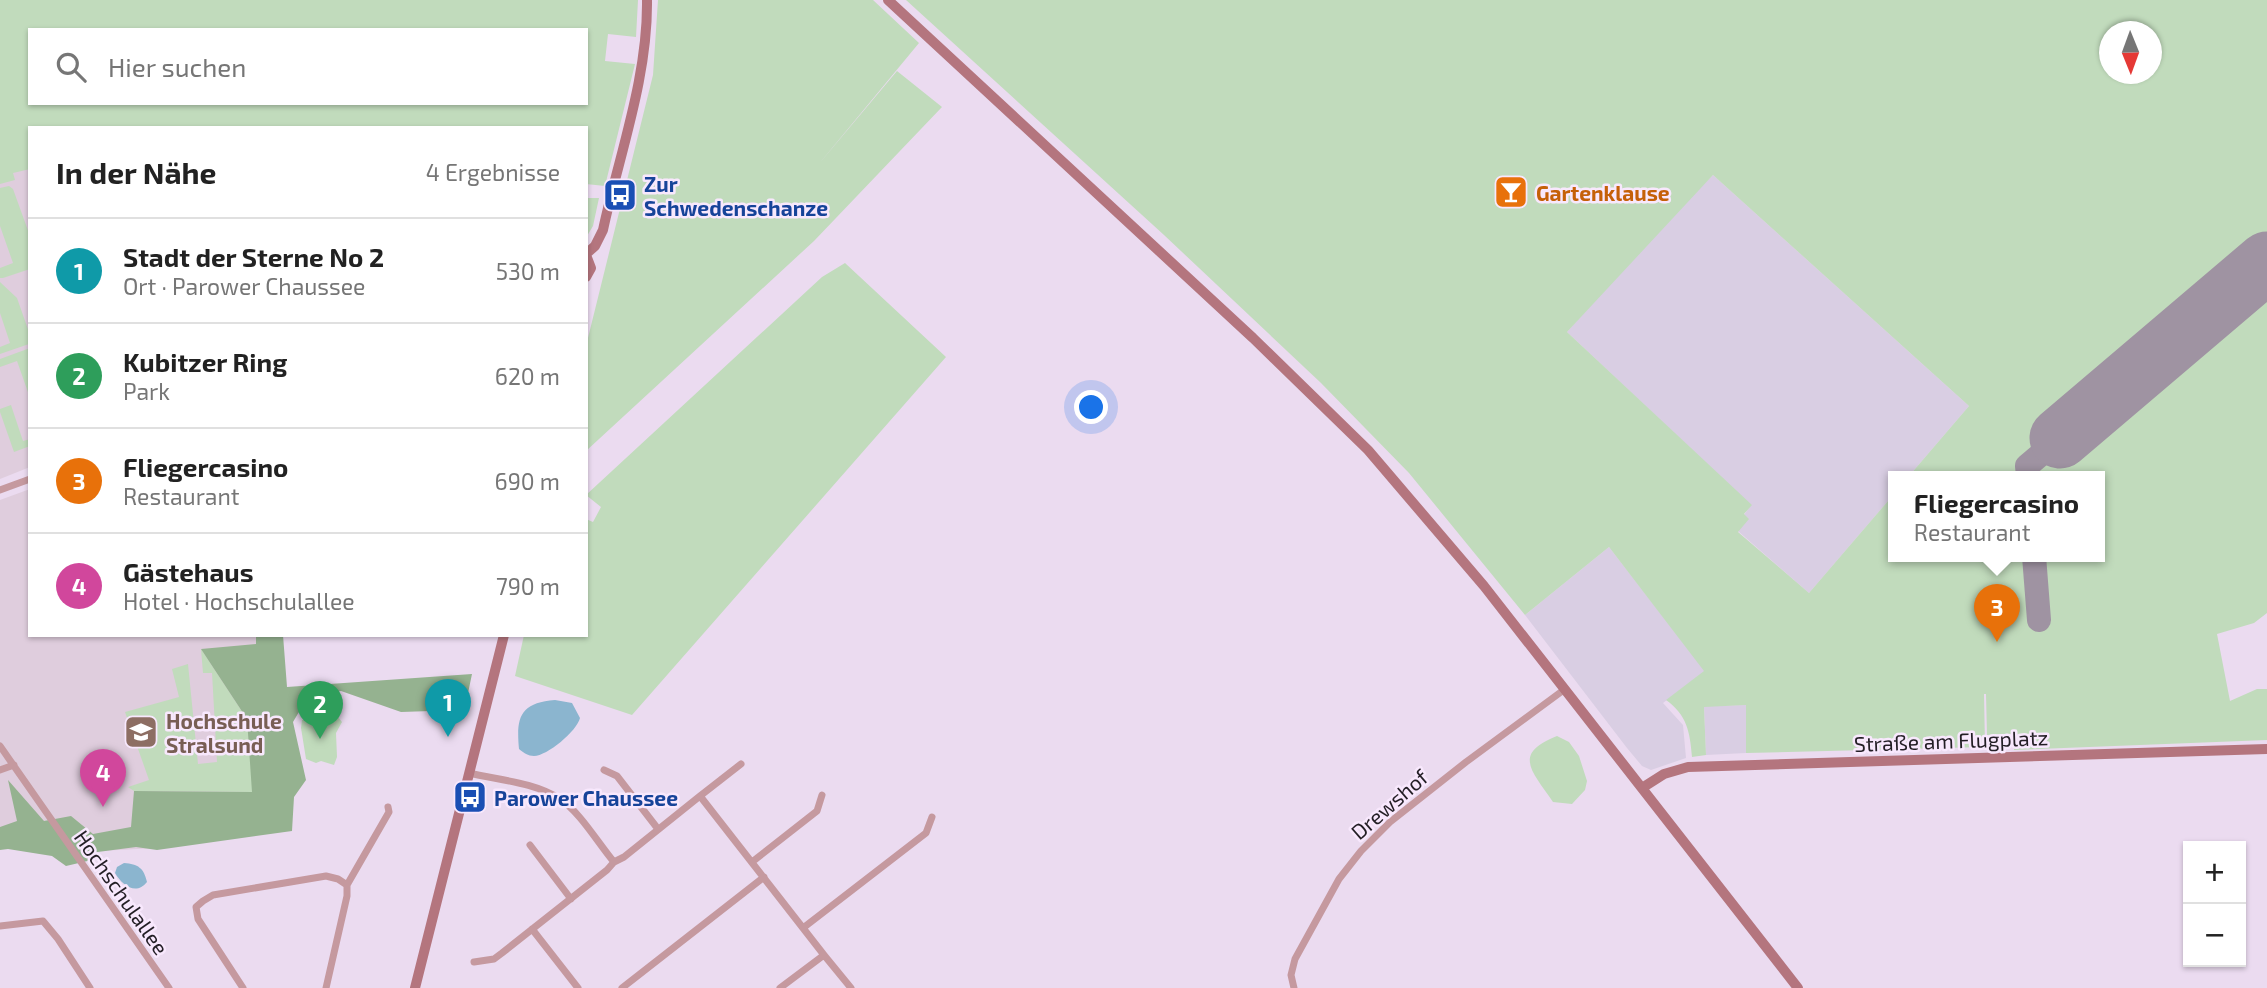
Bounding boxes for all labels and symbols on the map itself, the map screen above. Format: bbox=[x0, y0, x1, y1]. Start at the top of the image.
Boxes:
north arrow bbox=[2099, 21, 2162, 84]
place label: Zur Schwedenschanze bbox=[644, 171, 828, 220]
bar icon: Gartenklause bbox=[1492, 173, 1530, 211]
bus stop icon: Zur Schwedenschanze bbox=[601, 176, 639, 214]
place label: Gartenklause bbox=[1536, 180, 1670, 205]
your location bbox=[1074, 390, 1108, 424]
pin: 3 bbox=[1974, 584, 2020, 642]
pin: 1 bbox=[425, 679, 471, 737]
pin: 2 bbox=[297, 681, 343, 739]
place label: Hochschule Stralsund bbox=[166, 708, 282, 757]
school or university icon: Hochschule Stralsund bbox=[122, 713, 160, 751]
street label: Straße am Flugplatz bbox=[1853, 724, 2049, 756]
pin: 4 bbox=[80, 749, 126, 807]
street label: Drewshof bbox=[1346, 763, 1433, 844]
bus stop icon: Parower Chaussee bbox=[451, 778, 489, 816]
place label: Parower Chaussee bbox=[494, 785, 678, 810]
street label: Hochschulallee bbox=[70, 825, 174, 959]

